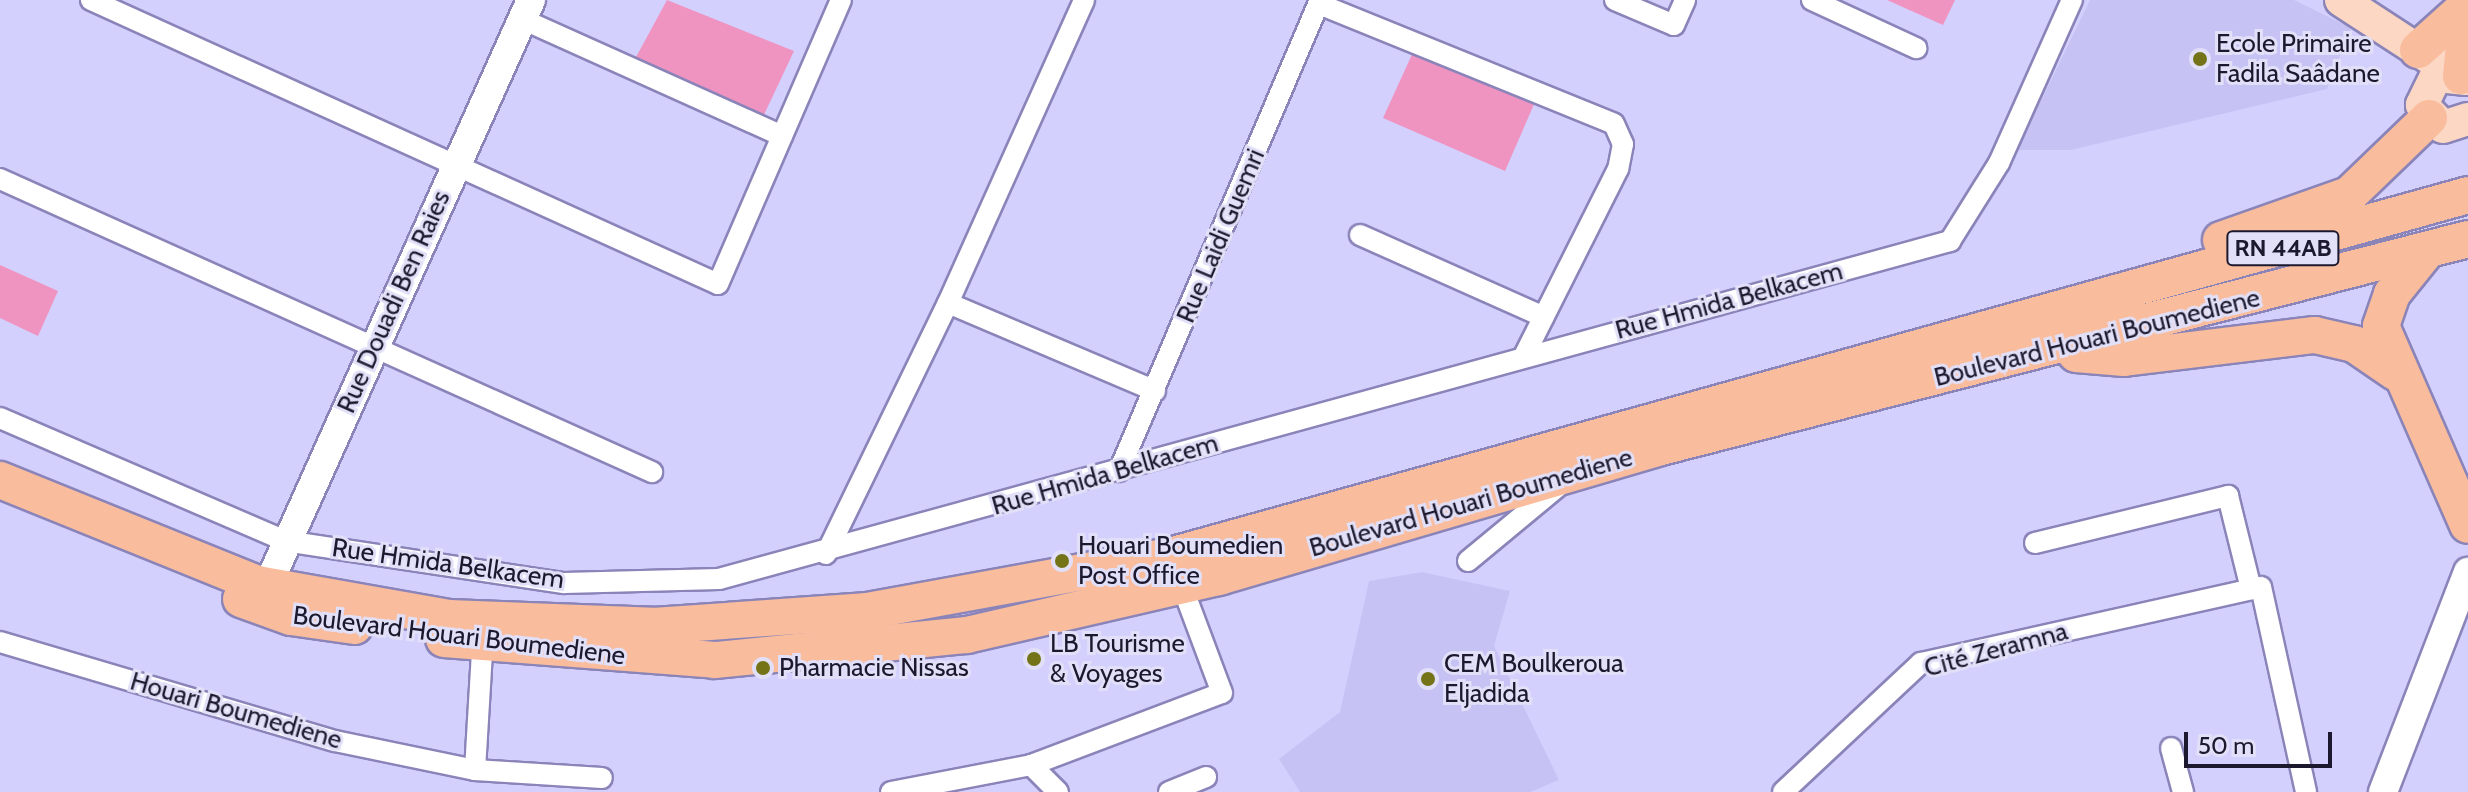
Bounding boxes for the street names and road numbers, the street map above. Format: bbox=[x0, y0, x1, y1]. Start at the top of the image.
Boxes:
street label: Rue Laidi Guemri bbox=[1170, 144, 1272, 328]
street label: Rue Douadi Ben Raies bbox=[331, 186, 457, 418]
road number: RN 44AB bbox=[2225, 228, 2341, 268]
street label: Rue Hmida Belkacem bbox=[1612, 256, 1846, 346]
street label: Boulevard Houari Boumediene bbox=[1931, 282, 2263, 394]
street label: Rue Hmida Belkacem bbox=[988, 428, 1222, 522]
street label: Boulevard Houari Boumediene bbox=[1306, 442, 1636, 564]
street label: Rue Hmida Belkacem bbox=[330, 532, 566, 596]
street label: Boulevard Houari Boumediene bbox=[291, 600, 627, 672]
street label: Cité Zeramna bbox=[1921, 616, 2071, 684]
street label: Houari Boumediene bbox=[127, 666, 345, 756]

